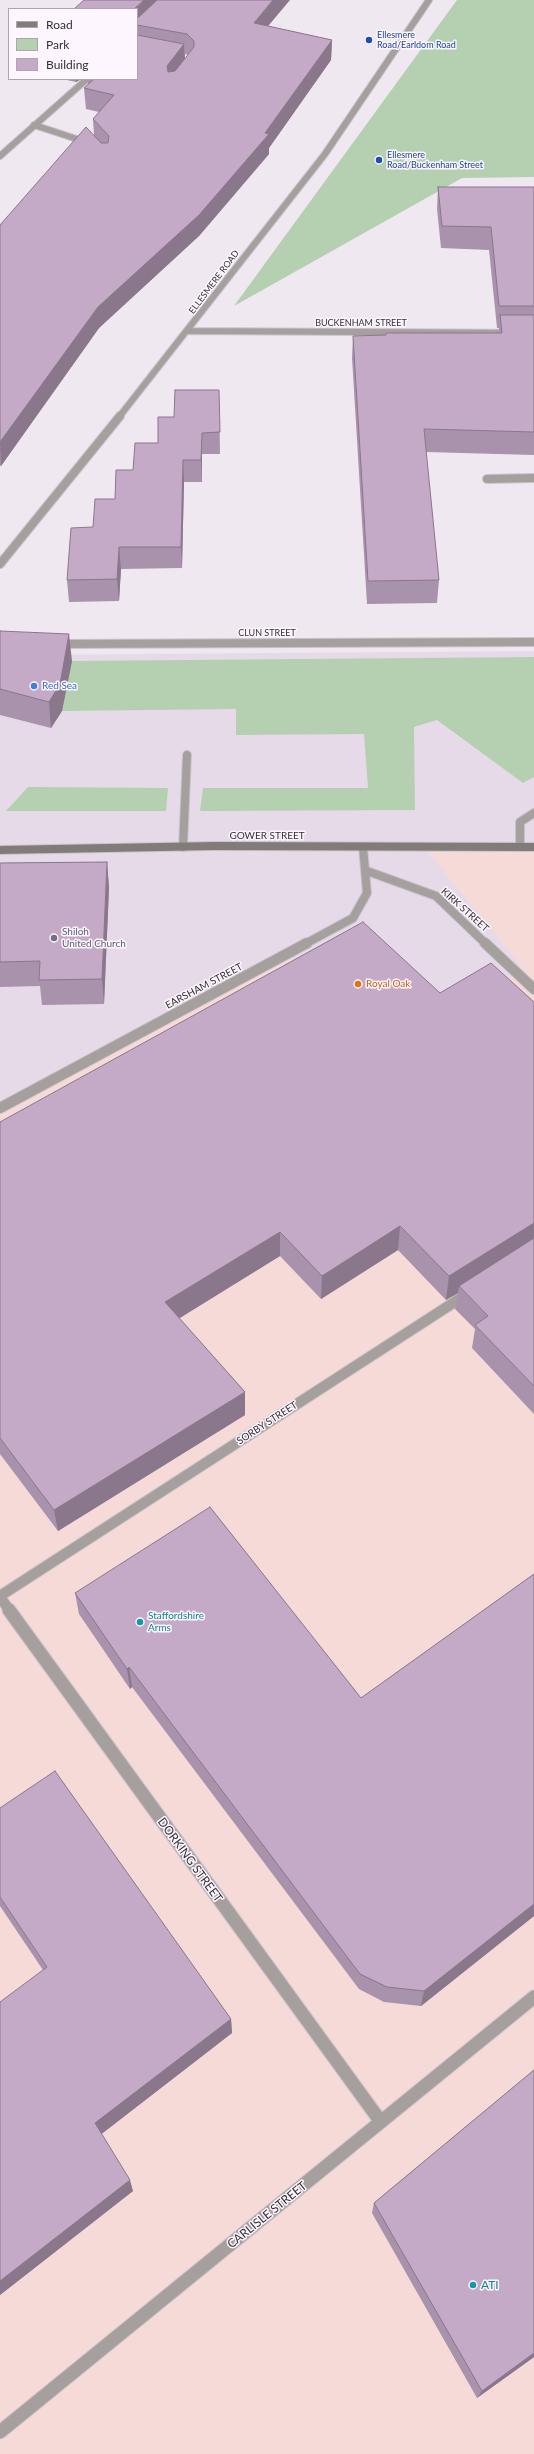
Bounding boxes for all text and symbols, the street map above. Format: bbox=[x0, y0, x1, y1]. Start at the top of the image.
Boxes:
legend bbox=[8, 8, 138, 80]
text: Road bbox=[46, 17, 73, 32]
place label: Ellesmere Road/Earldom Road bbox=[377, 30, 456, 51]
marker: Ellesmere Road/Earldom Road bbox=[364, 35, 374, 45]
text: Park bbox=[46, 37, 69, 52]
text: Building bbox=[46, 57, 89, 72]
place label: Ellesmere Road/Buckenham Street bbox=[387, 150, 483, 171]
marker: Ellesmere Road/Buckenham Street bbox=[374, 155, 384, 165]
street label: ELLESMERE ROAD bbox=[187, 248, 241, 316]
street label: BUCKENHAM STREET bbox=[315, 318, 407, 328]
street label: CLUN STREET bbox=[238, 628, 296, 638]
place label: Red Sea bbox=[42, 680, 77, 692]
marker: Red Sea bbox=[29, 681, 39, 691]
street label: GOWER STREET bbox=[229, 830, 305, 842]
street label: KIRK STREET bbox=[439, 885, 491, 935]
place label: Shiloh United Church bbox=[62, 926, 126, 950]
marker: Shiloh United Church bbox=[49, 933, 59, 943]
street label: EARSHAM STREET bbox=[163, 961, 245, 1011]
place label: Royal Oak bbox=[366, 978, 410, 990]
marker: Royal Oak bbox=[353, 979, 363, 989]
street label: SORBY STREET bbox=[234, 1399, 300, 1447]
place label: Staffordshire Arms bbox=[148, 1610, 204, 1634]
marker: Staffordshire Arms bbox=[135, 1617, 145, 1627]
street label: DORKING STREET bbox=[155, 1815, 225, 1905]
street label: CARLISLE STREET bbox=[224, 2179, 310, 2251]
place label: ATI bbox=[481, 2278, 499, 2292]
marker: ATI bbox=[468, 2280, 478, 2290]

